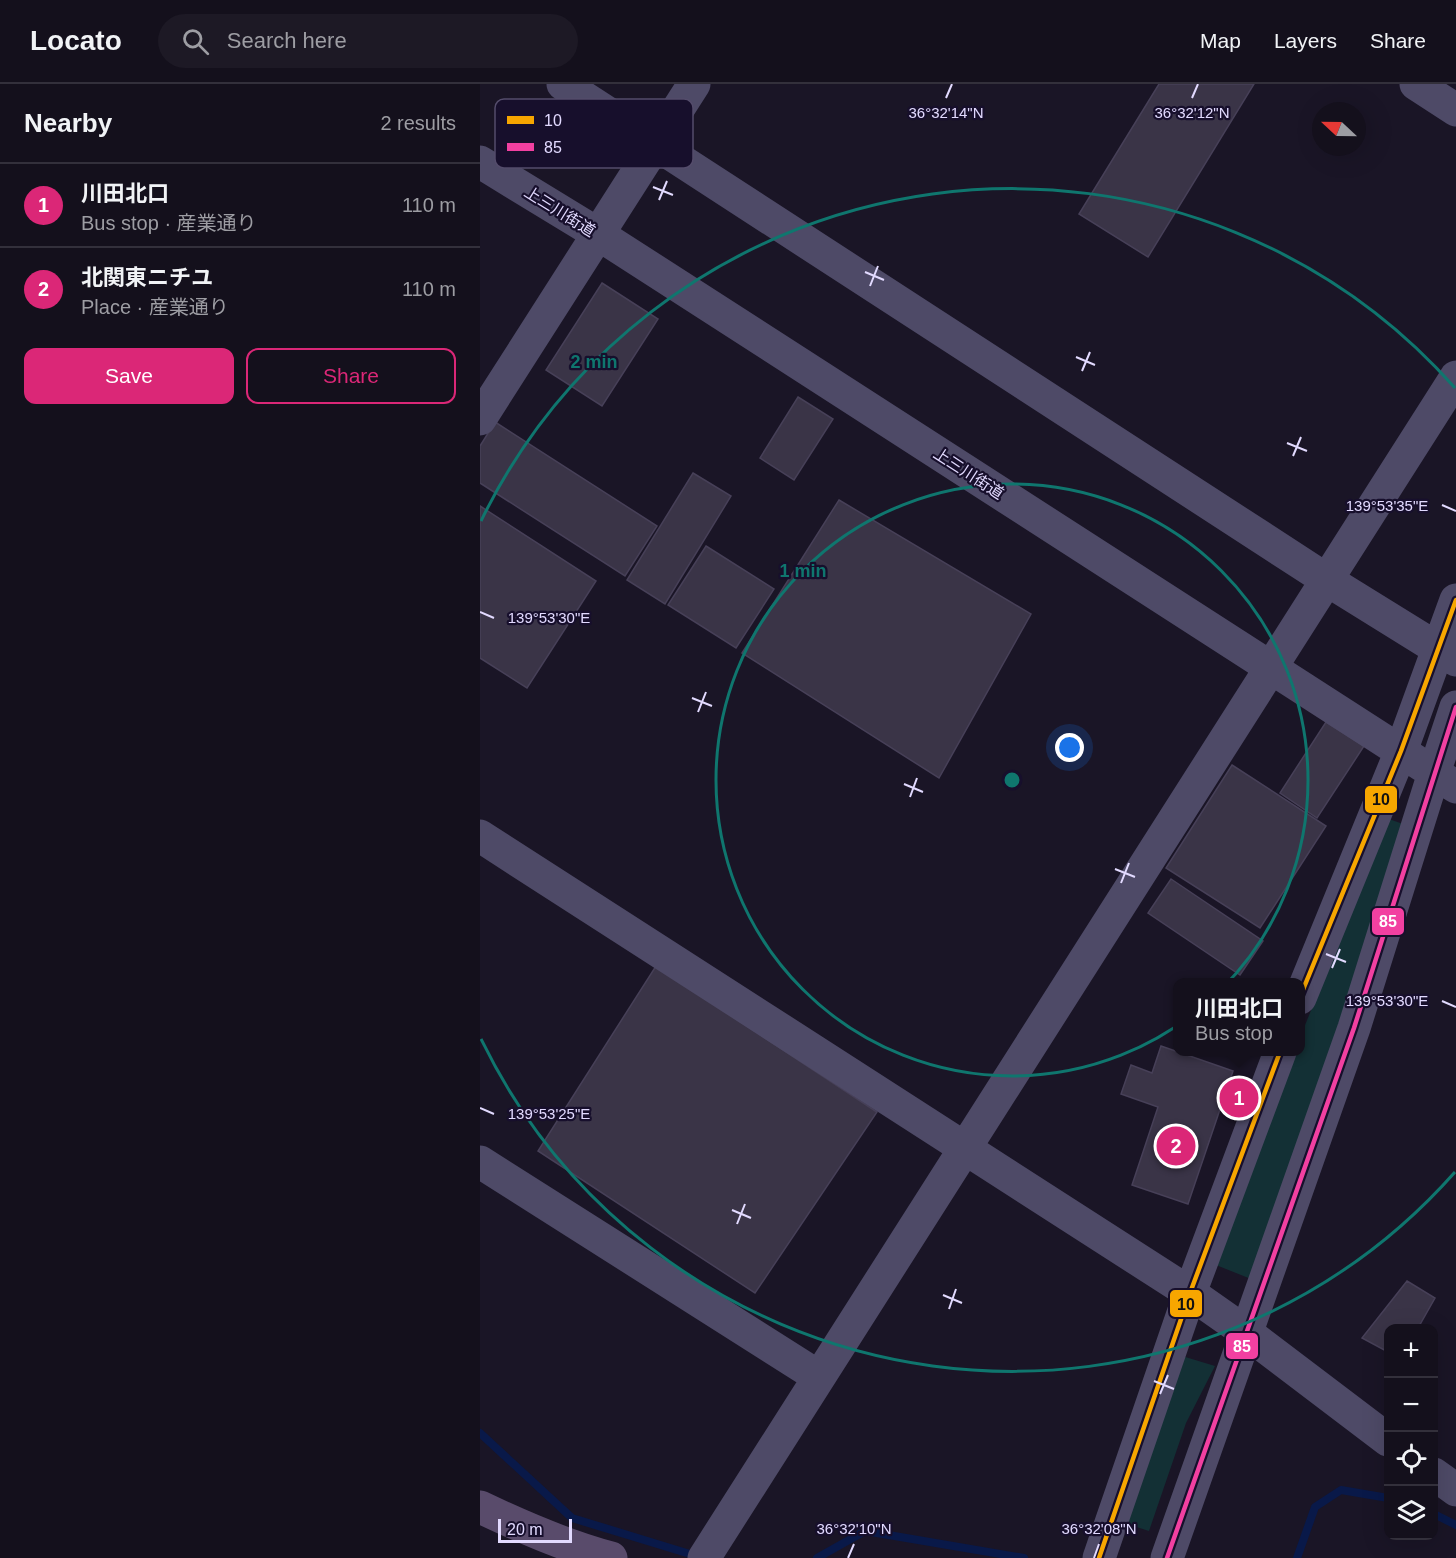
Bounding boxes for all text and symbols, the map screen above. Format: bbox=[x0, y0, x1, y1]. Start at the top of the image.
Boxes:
search box bbox=[158, 14, 578, 68]
text: Locato bbox=[30, 25, 122, 56]
icon: search bbox=[179, 25, 212, 58]
text: Search here bbox=[227, 28, 347, 53]
text: Map bbox=[1200, 29, 1241, 52]
text: Layers bbox=[1274, 29, 1337, 52]
text: Share bbox=[1370, 29, 1426, 52]
legend bbox=[495, 99, 693, 168]
north arrow bbox=[1312, 102, 1366, 156]
text: 36°32'14"N bbox=[908, 104, 984, 121]
text: 36°32'12"N bbox=[1154, 104, 1230, 121]
text: Nearby bbox=[24, 108, 112, 138]
text: 2 results bbox=[380, 112, 456, 134]
text: 10 bbox=[544, 112, 562, 129]
text: 85 bbox=[544, 139, 562, 156]
text: 川田北口 bbox=[81, 181, 169, 206]
street label: 上三川街道 bbox=[521, 183, 598, 240]
text: 1 bbox=[38, 194, 49, 216]
text: 110 m bbox=[402, 194, 456, 216]
text: Bus stop · 産業通り bbox=[81, 212, 257, 234]
text: 北関東ニチユ bbox=[81, 265, 213, 290]
text: 2 bbox=[38, 278, 49, 300]
text: 110 m bbox=[402, 278, 456, 300]
text: Place · 産業通り bbox=[81, 296, 229, 318]
button: Save bbox=[24, 348, 234, 404]
button: Share bbox=[246, 348, 456, 404]
text: 2 min bbox=[570, 352, 618, 372]
street label: 上三川街道 bbox=[931, 445, 1007, 502]
text: 139°53'35"E bbox=[1346, 497, 1428, 514]
text: 1 min bbox=[779, 561, 827, 581]
text: 139°53'30"E bbox=[508, 609, 590, 626]
your location bbox=[1055, 733, 1084, 762]
centre of rings bbox=[1002, 770, 1022, 790]
line badge: 10 bbox=[1364, 785, 1398, 814]
text: 10 bbox=[1372, 791, 1390, 808]
line badge: 85 bbox=[1371, 907, 1405, 936]
text: 85 bbox=[1379, 913, 1397, 930]
popup bbox=[1173, 978, 1305, 1056]
text: 139°53'30"E bbox=[1346, 992, 1428, 1009]
text: 川田北口 bbox=[1195, 996, 1283, 1021]
text: Bus stop bbox=[1195, 1022, 1273, 1044]
pin: 1 bbox=[1220, 1076, 1258, 1120]
text: 139°53'25"E bbox=[508, 1105, 590, 1122]
pin: 2 bbox=[1156, 1124, 1196, 1168]
line badge: 10 bbox=[1169, 1289, 1203, 1318]
text: 10 bbox=[1177, 1296, 1195, 1313]
map controls bbox=[1384, 1324, 1438, 1540]
button: + bbox=[1384, 1324, 1438, 1378]
line badge: 85 bbox=[1225, 1332, 1259, 1360]
text: 85 bbox=[1233, 1338, 1251, 1355]
button: − bbox=[1384, 1378, 1438, 1432]
button: locate bbox=[1384, 1432, 1438, 1486]
button: layers bbox=[1384, 1486, 1438, 1540]
scale bar bbox=[498, 1516, 572, 1544]
text: 36°32'10"N bbox=[816, 1520, 892, 1537]
text: 36°32'08"N bbox=[1061, 1520, 1137, 1537]
text: 20 m bbox=[507, 1521, 543, 1538]

